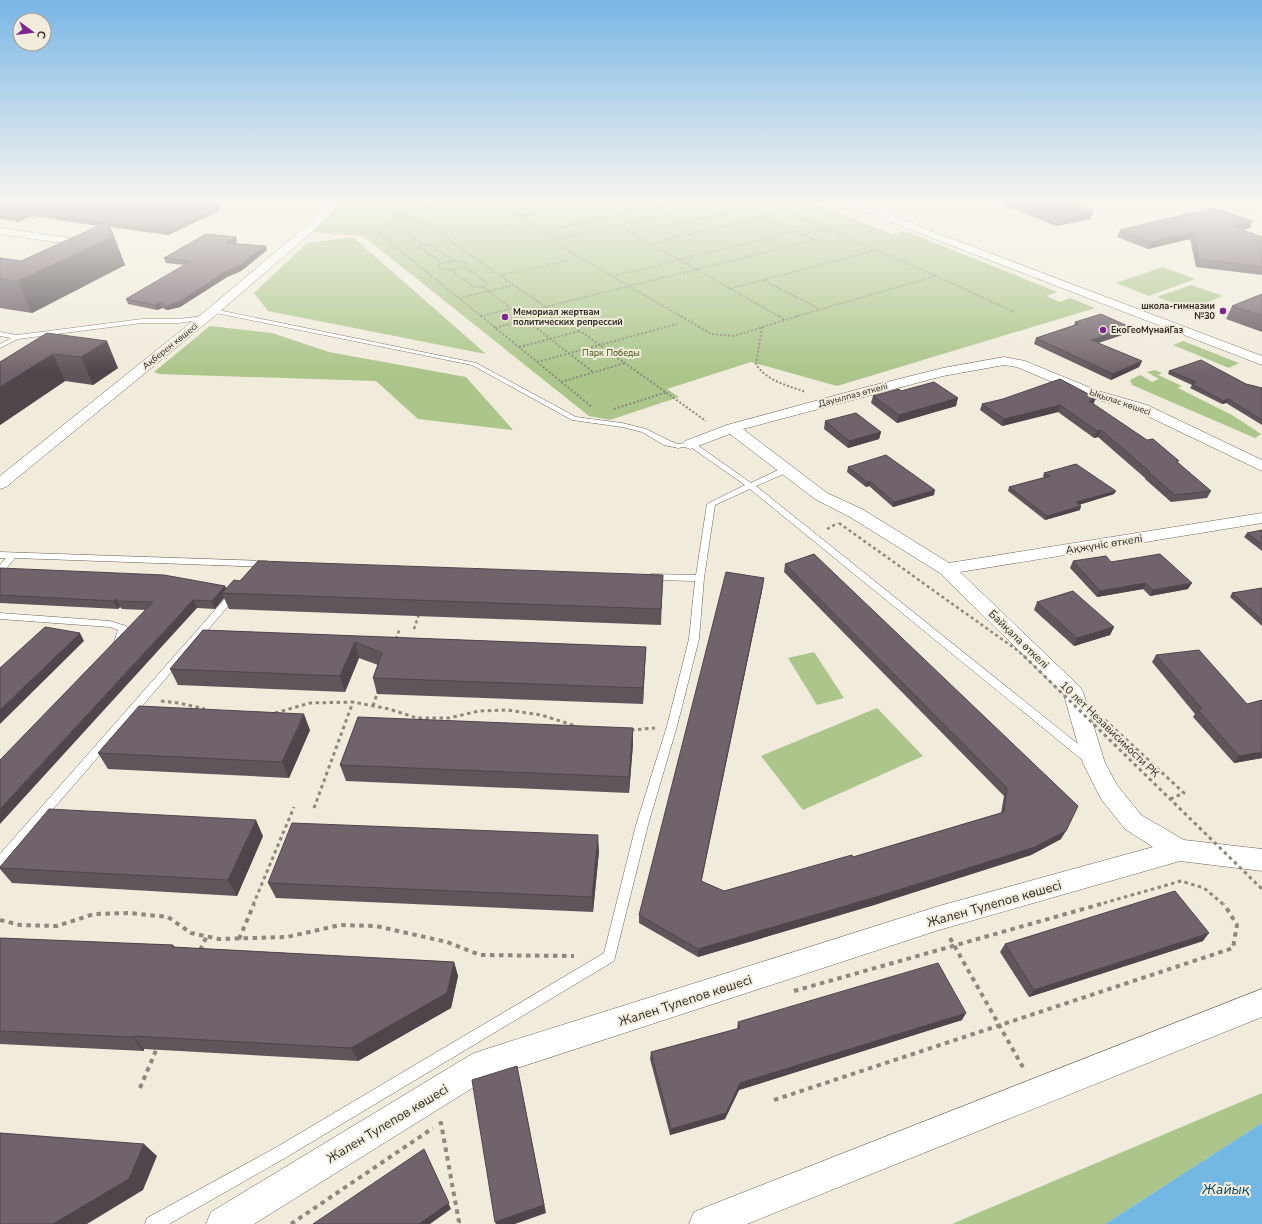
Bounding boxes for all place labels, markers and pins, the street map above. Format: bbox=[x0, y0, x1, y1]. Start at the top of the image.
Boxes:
place label: школа-гимназии №30 bbox=[1141, 300, 1216, 322]
place label: Мемориал жертвам политических репрессий bbox=[513, 306, 623, 328]
marker: школа-гимназии №30 bbox=[1218, 306, 1228, 316]
marker: Мемориал жертвам политических репрессий bbox=[500, 312, 510, 322]
place label: ЕкоГеоМунайГаз bbox=[1111, 324, 1184, 336]
marker: ЕкоГеоМунайГаз bbox=[1098, 325, 1108, 335]

